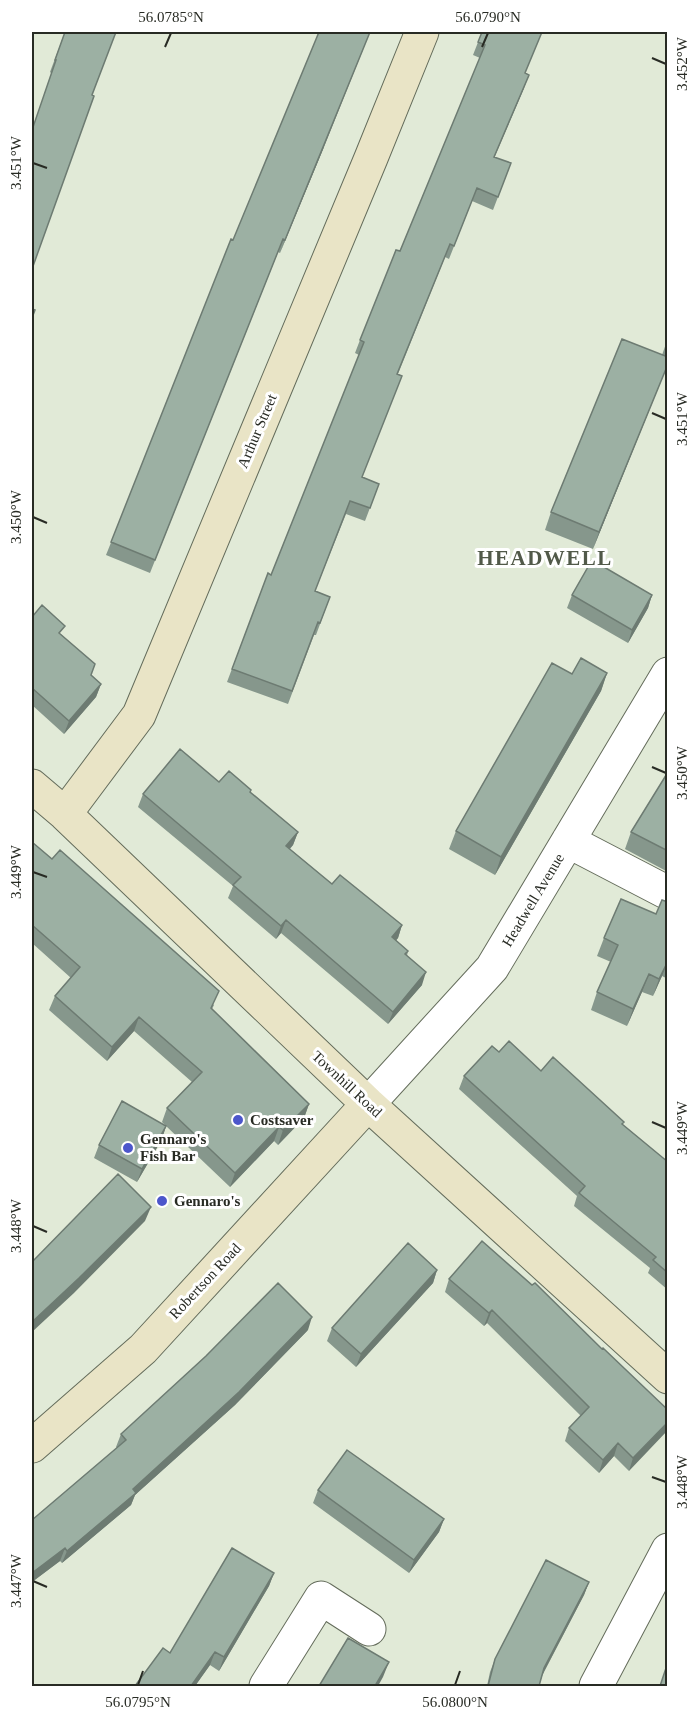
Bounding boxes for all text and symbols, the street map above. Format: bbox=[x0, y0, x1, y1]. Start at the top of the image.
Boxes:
text: 56.0785°N bbox=[138, 9, 204, 25]
text: 56.0790°N bbox=[455, 9, 521, 25]
text: 3.452°W bbox=[674, 36, 690, 91]
text: 3.451°W bbox=[8, 135, 24, 190]
street label: Arthur Street bbox=[234, 391, 280, 470]
text: 3.451°W bbox=[674, 391, 690, 446]
text: 3.450°W bbox=[8, 489, 24, 544]
district label: HEADWELL bbox=[477, 546, 613, 570]
text: 3.450°W bbox=[674, 745, 690, 800]
text: 3.449°W bbox=[8, 844, 24, 899]
street label: Headwell Avenue bbox=[499, 850, 567, 950]
street label: Townhill Road bbox=[309, 1048, 385, 1121]
text: 3.449°W bbox=[674, 1100, 690, 1155]
place label: Costsaver bbox=[250, 1112, 314, 1128]
marker: Costsaver bbox=[231, 1113, 245, 1127]
place label: Gennaro's Fish Bar bbox=[140, 1131, 207, 1164]
marker: Gennaro's Fish Bar bbox=[121, 1141, 135, 1155]
place label: Gennaro's bbox=[174, 1193, 241, 1209]
marker: Gennaro's bbox=[155, 1194, 169, 1208]
text: 3.448°W bbox=[8, 1198, 24, 1253]
street label: Robertson Road bbox=[166, 1240, 244, 1322]
text: 3.448°W bbox=[674, 1454, 690, 1509]
text: 3.447°W bbox=[8, 1553, 24, 1608]
text: 56.0795°N bbox=[105, 1694, 171, 1710]
text: 56.0800°N bbox=[422, 1694, 488, 1710]

